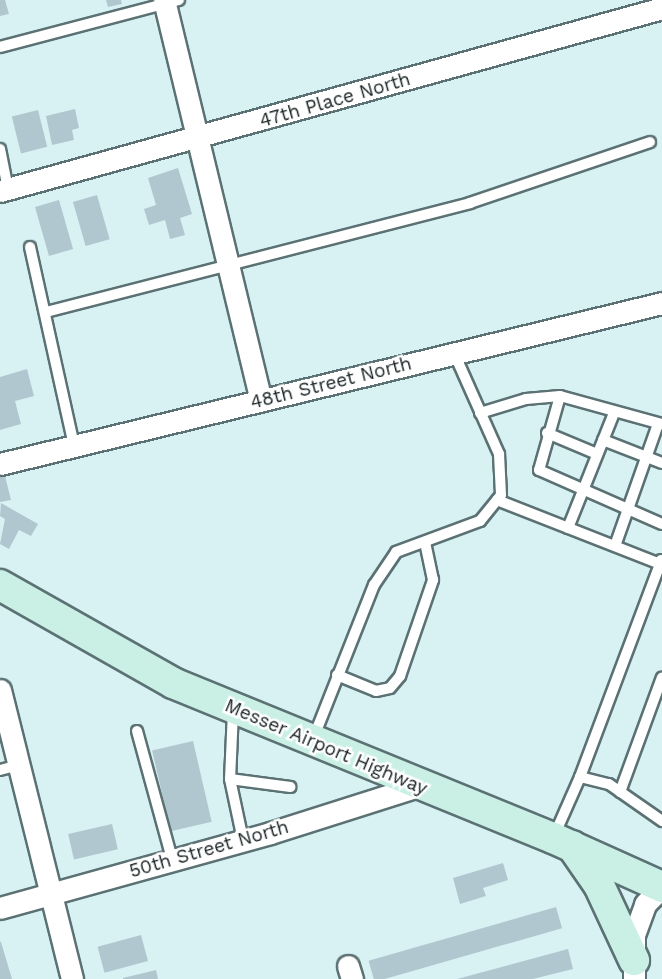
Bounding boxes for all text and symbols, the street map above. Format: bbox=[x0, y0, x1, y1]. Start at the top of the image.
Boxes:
street label: 47th Place North bbox=[257, 68, 413, 132]
street label: 48th Street North bbox=[248, 352, 414, 414]
street label: Messer Airport Highway bbox=[221, 694, 431, 800]
street label: 50th Street North bbox=[127, 815, 291, 883]

